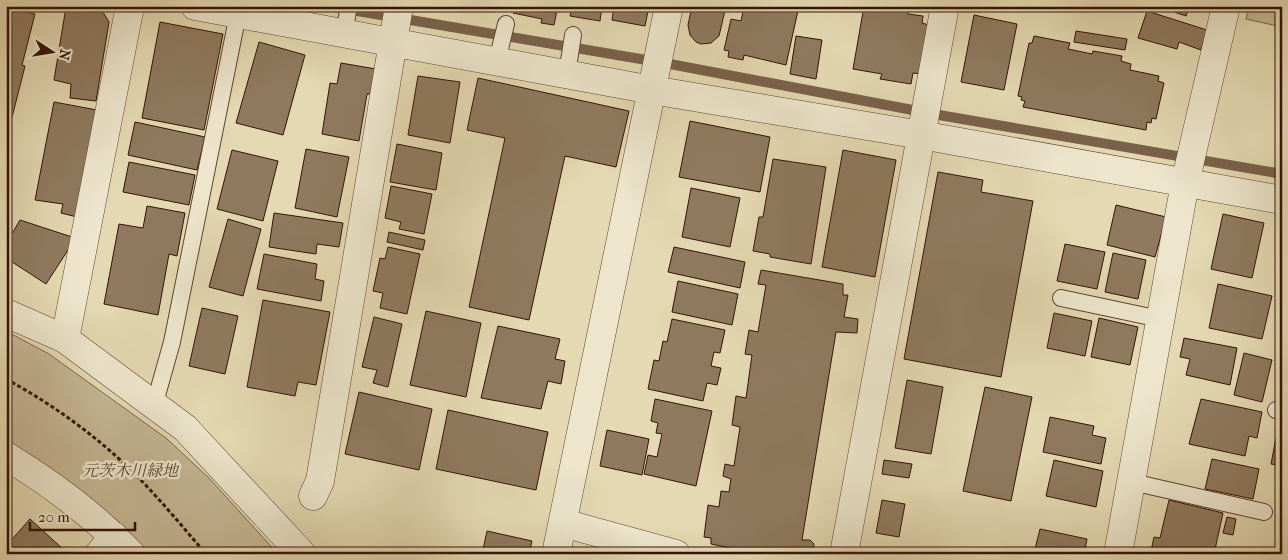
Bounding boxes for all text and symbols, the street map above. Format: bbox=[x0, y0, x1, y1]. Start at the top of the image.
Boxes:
north arrow bbox=[28, 28, 78, 78]
text: N bbox=[55, 48, 74, 62]
park label: 元茨木川緑地 bbox=[82, 461, 180, 480]
scale bar bbox=[30, 500, 135, 532]
text: 20 m bbox=[38, 508, 70, 526]

